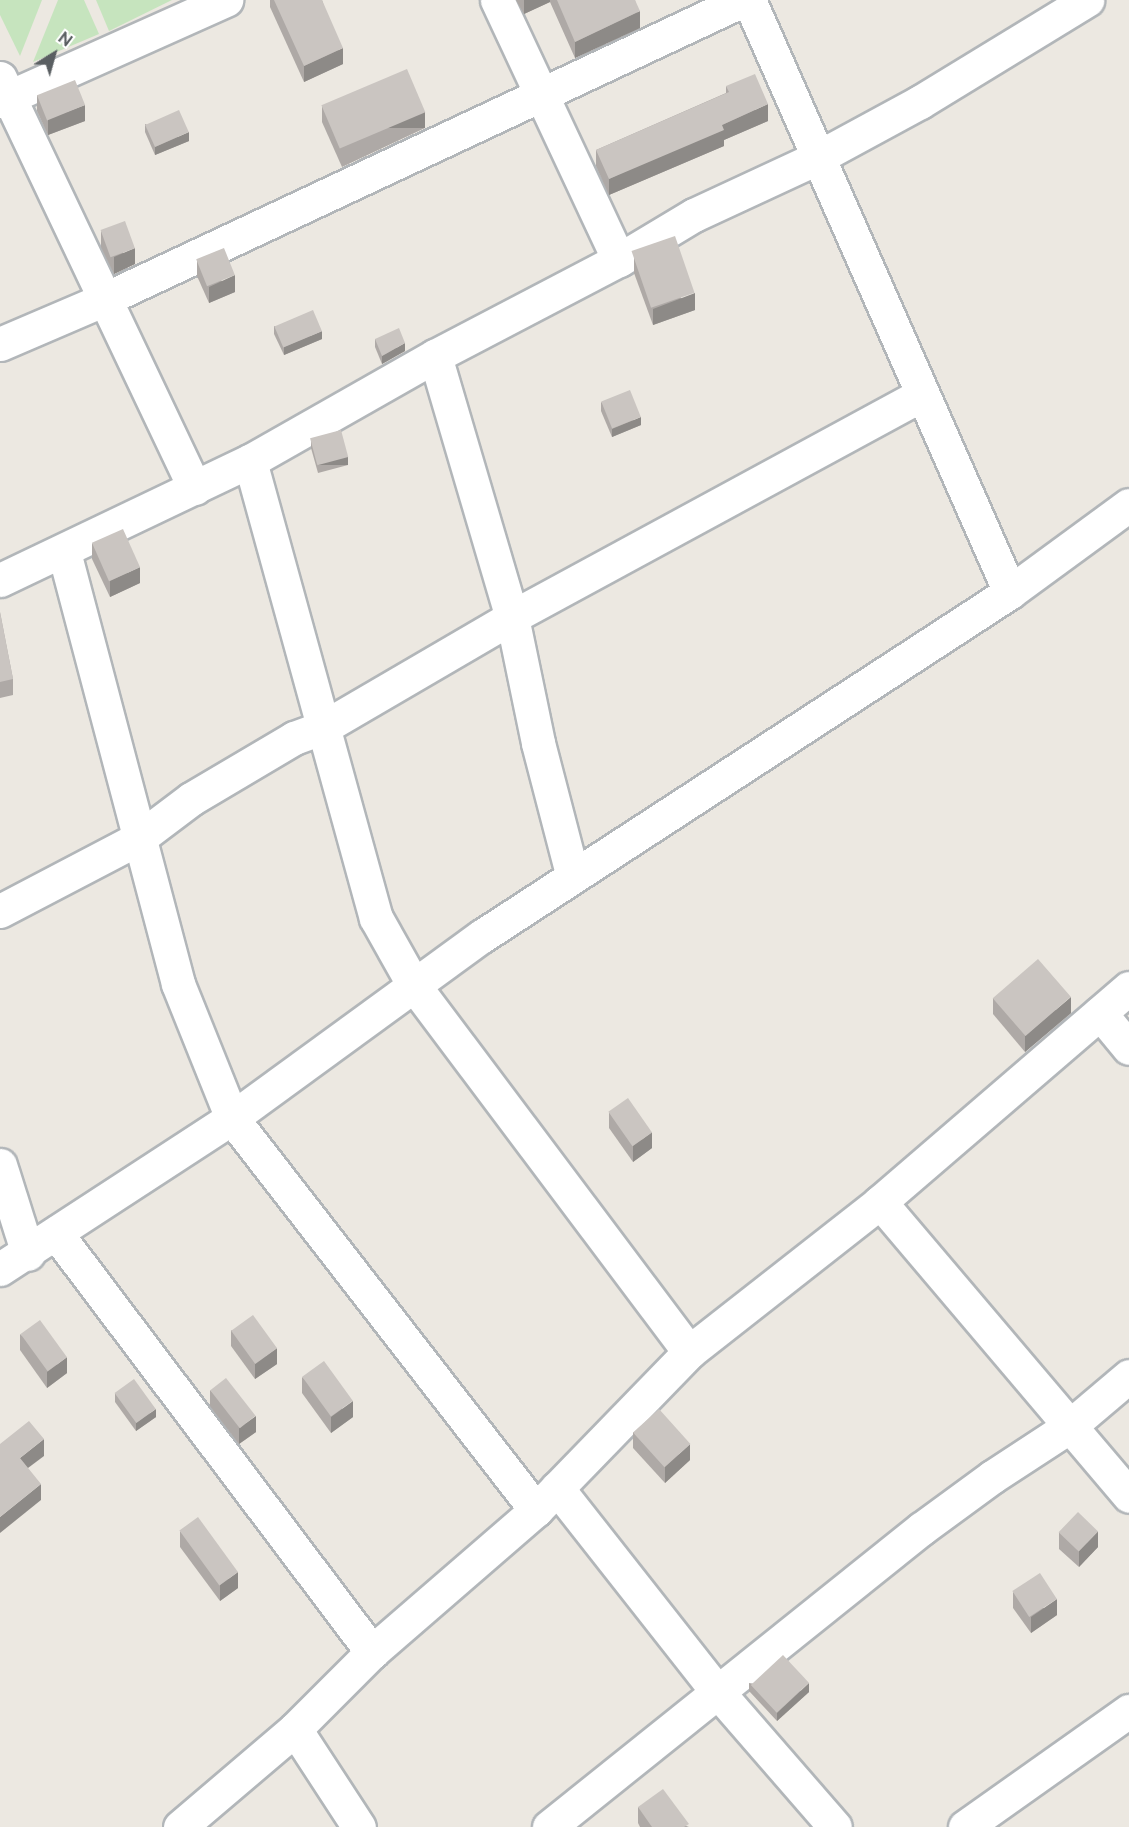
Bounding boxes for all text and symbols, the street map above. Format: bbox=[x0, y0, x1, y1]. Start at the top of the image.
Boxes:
north arrow bbox=[24, 24, 84, 84]
text: N bbox=[55, 28, 76, 50]

